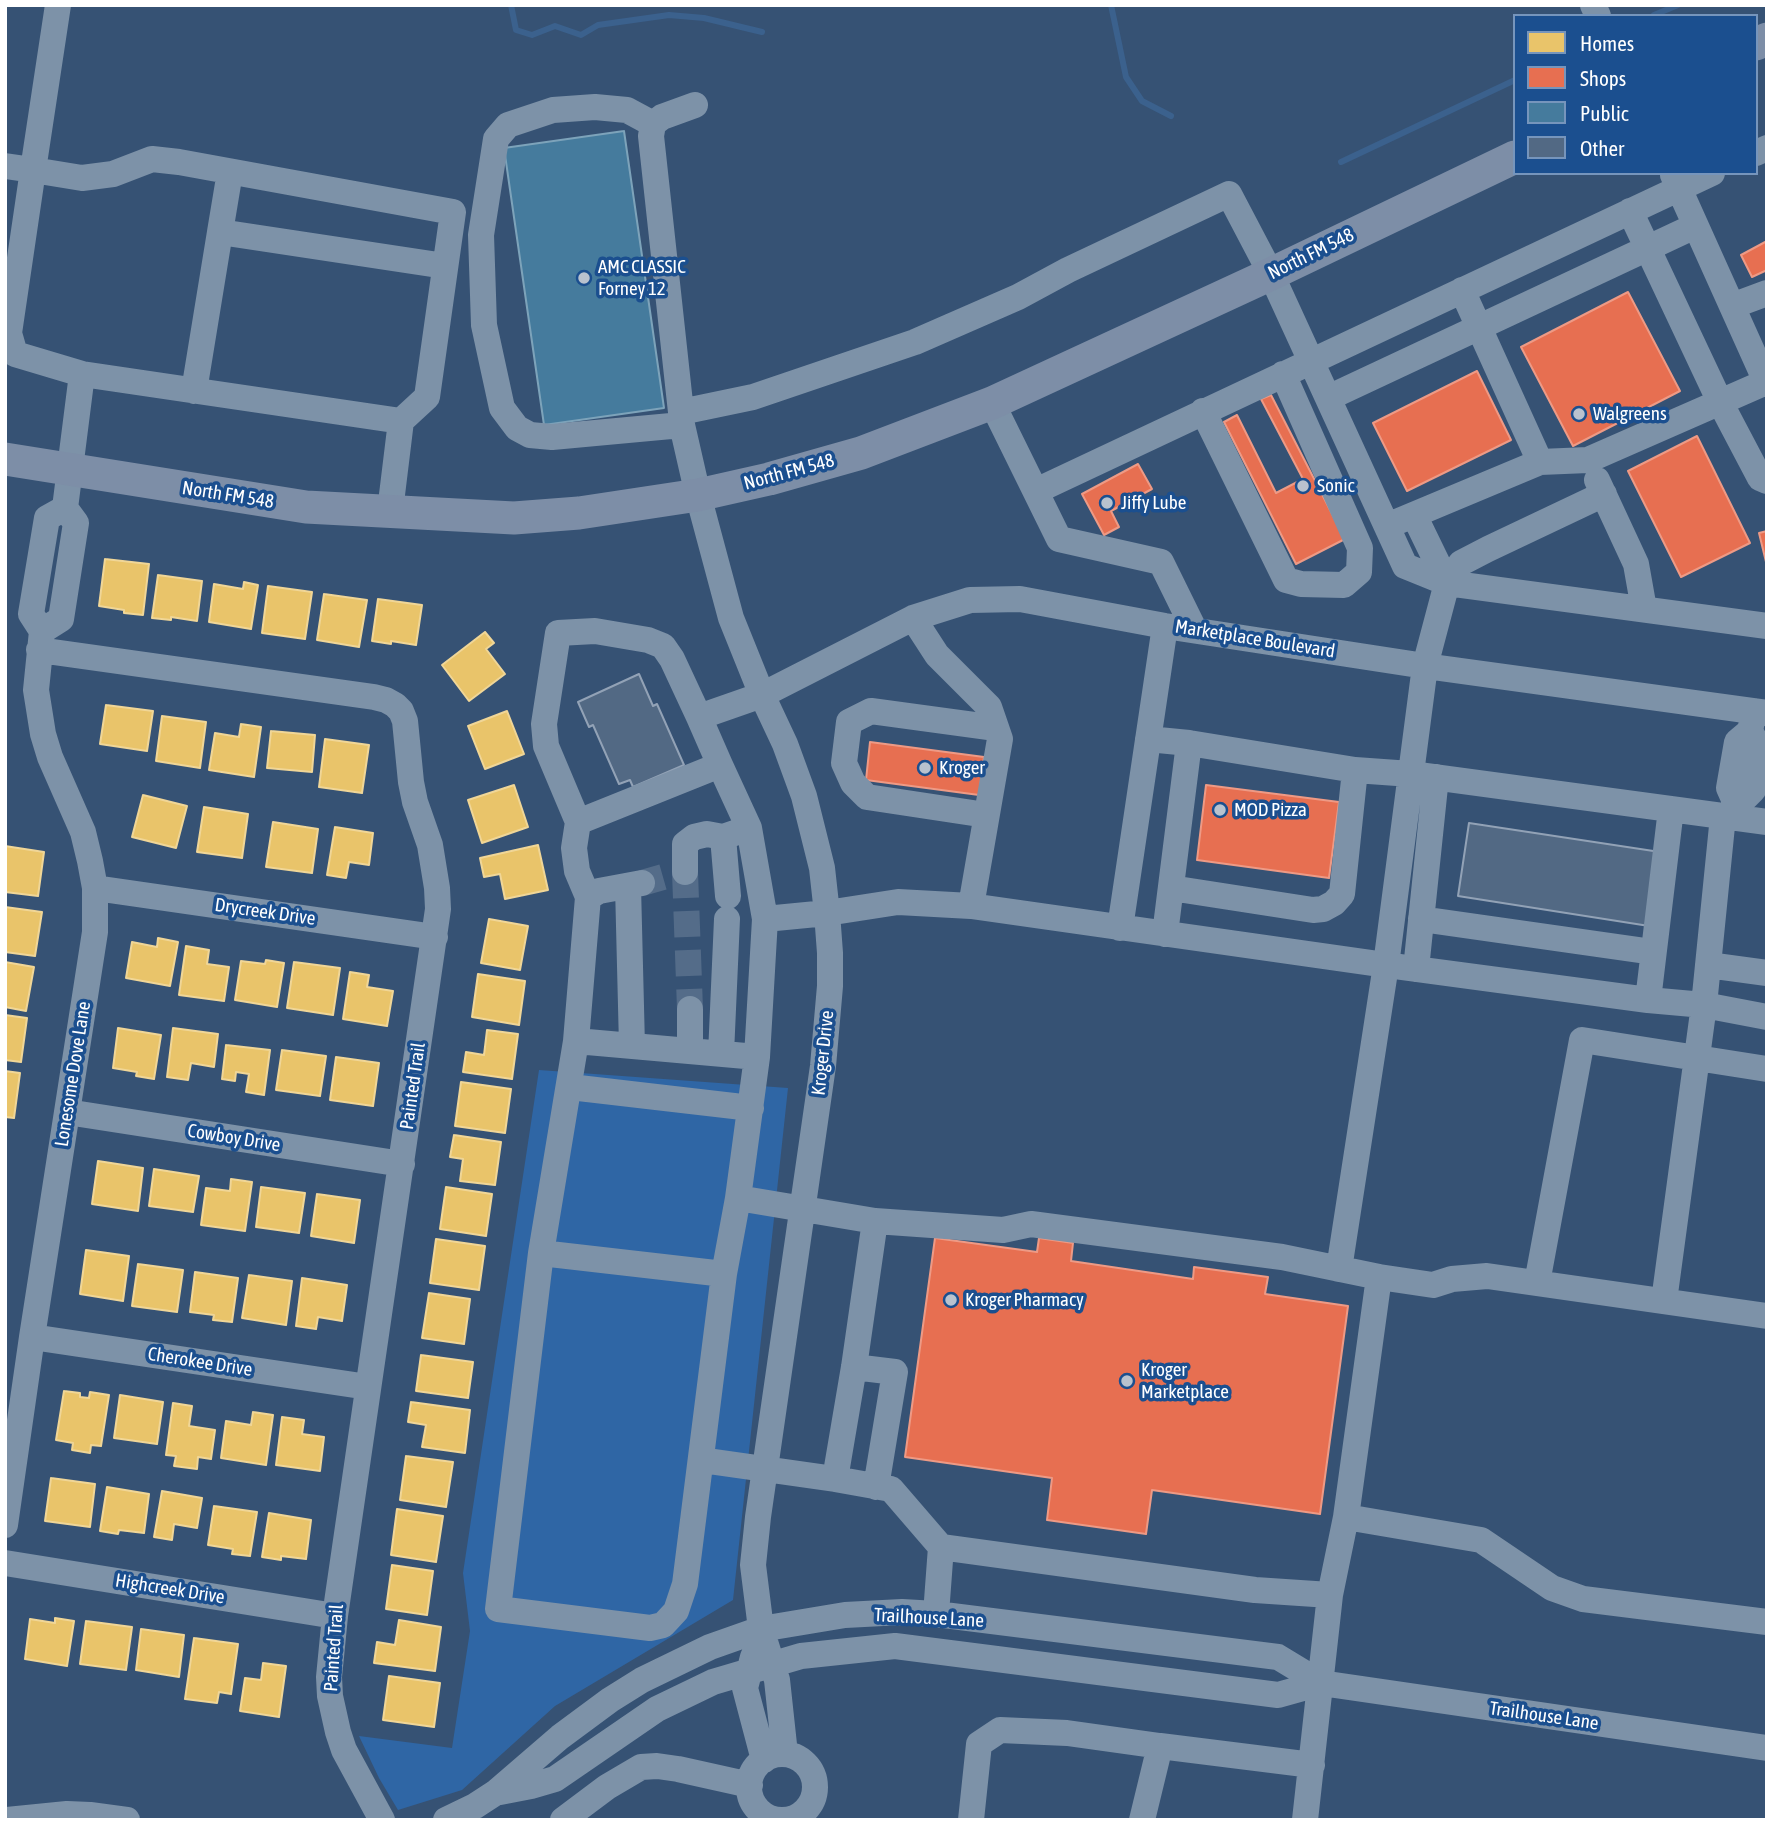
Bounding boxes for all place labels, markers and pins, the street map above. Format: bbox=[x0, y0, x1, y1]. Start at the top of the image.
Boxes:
place label: AMC CLASSIC Forney 12 bbox=[598, 256, 686, 300]
marker: AMC CLASSIC Forney 12 bbox=[576, 270, 592, 286]
place label: Walgreens bbox=[1593, 403, 1667, 425]
marker: Walgreens bbox=[1571, 406, 1587, 422]
place label: Sonic bbox=[1317, 475, 1355, 497]
marker: Sonic bbox=[1295, 478, 1311, 494]
place label: Jiffy Lube bbox=[1121, 492, 1186, 514]
marker: Jiffy Lube bbox=[1099, 495, 1115, 511]
place label: Kroger bbox=[939, 757, 985, 779]
marker: Kroger bbox=[917, 760, 933, 776]
place label: MOD Pizza bbox=[1234, 799, 1307, 821]
marker: MOD Pizza bbox=[1212, 802, 1228, 818]
place label: Kroger Pharmacy bbox=[965, 1289, 1084, 1311]
marker: Kroger Pharmacy bbox=[943, 1292, 959, 1308]
place label: Kroger Marketplace bbox=[1141, 1359, 1229, 1403]
marker: Kroger Marketplace bbox=[1119, 1373, 1135, 1389]

